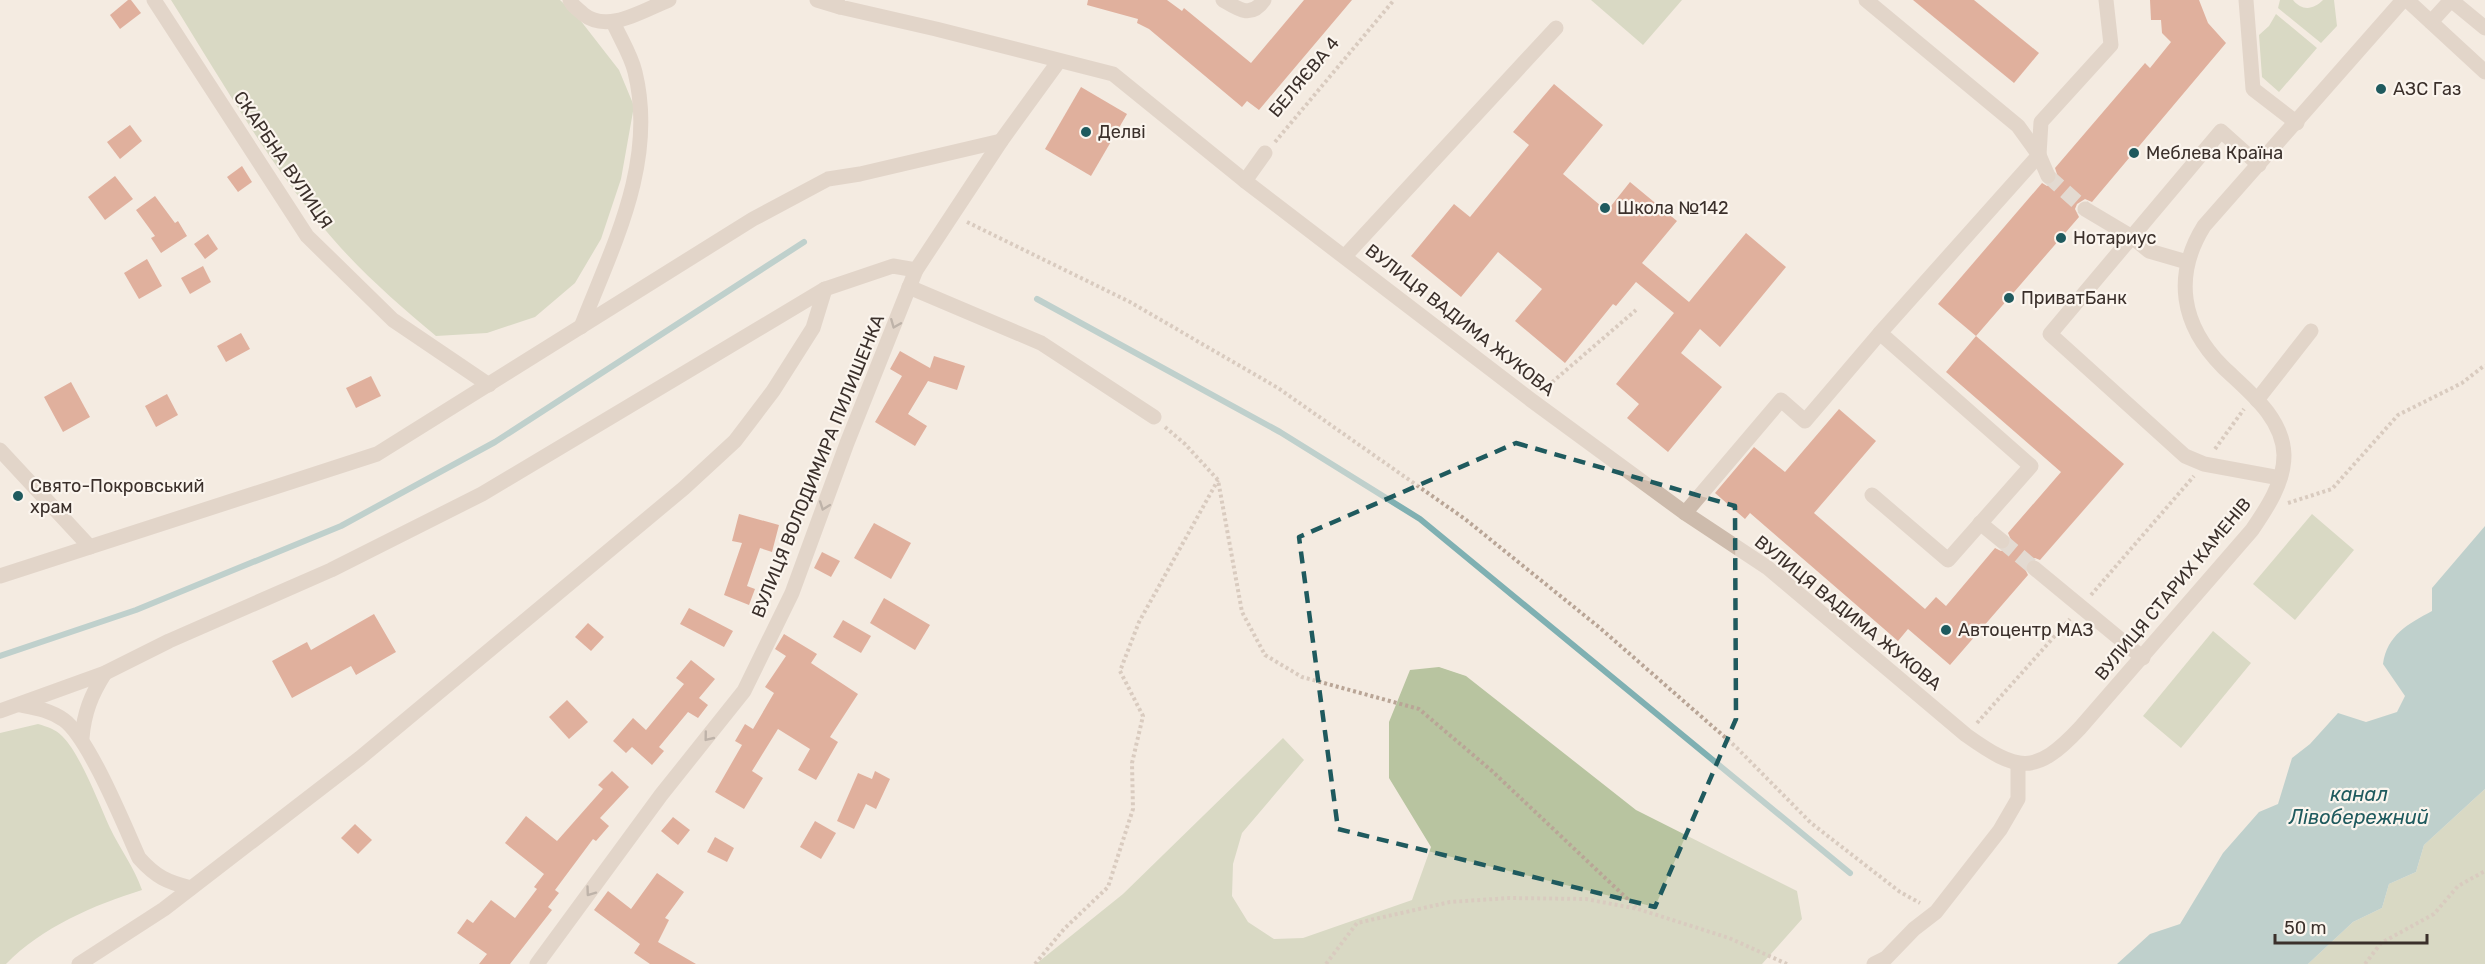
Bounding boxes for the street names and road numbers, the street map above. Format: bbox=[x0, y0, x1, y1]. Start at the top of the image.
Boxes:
street label: БЕЛЯЄВА 4 bbox=[1264, 32, 1344, 122]
street label: СКАРБНА ВУЛИЦЯ bbox=[229, 87, 337, 233]
street label: ВУЛИЦЯ ВАДИМА ЖУКОВА bbox=[1361, 239, 1559, 401]
street label: ВУЛИЦЯ ВОЛОДИМИРА ПИЛИШЕНКА bbox=[747, 311, 889, 621]
street label: ВУЛИЦЯ СТАРИХ КАМЕНІВ bbox=[2090, 493, 2256, 685]
street label: ВУЛИЦЯ ВАДИМА ЖУКОВА bbox=[1750, 531, 1946, 695]

